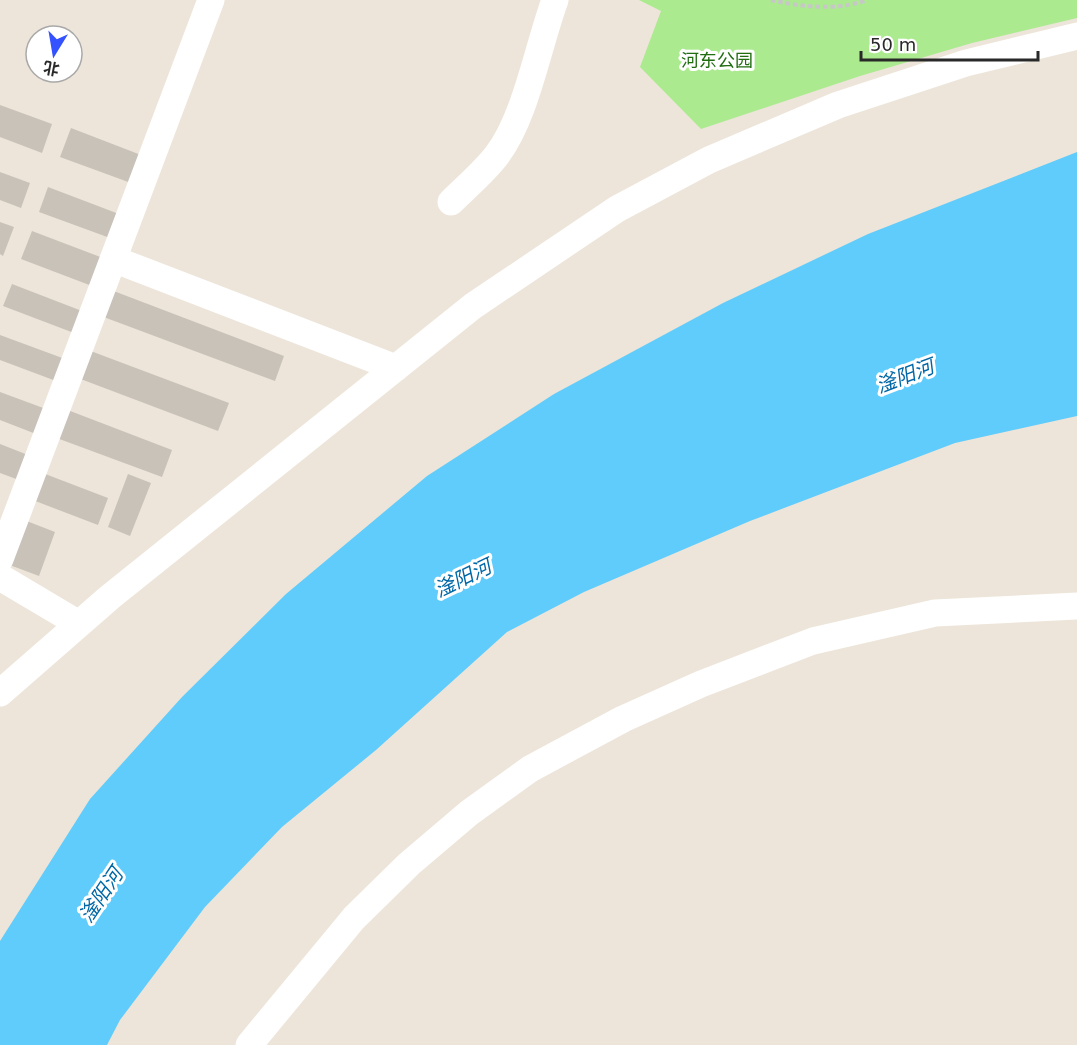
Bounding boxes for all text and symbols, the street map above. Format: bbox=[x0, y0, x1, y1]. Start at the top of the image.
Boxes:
north arrow bbox=[24, 24, 84, 84]
scale bar bbox=[861, 24, 1038, 62]
text: 50 m bbox=[870, 34, 916, 55]
park label: 河东公园 bbox=[681, 50, 753, 71]
text: 北 bbox=[42, 57, 61, 79]
water label: 滏阳河 bbox=[873, 353, 941, 398]
water label: 滏阳河 bbox=[431, 552, 499, 602]
water label: 滏阳河 bbox=[74, 860, 130, 927]

